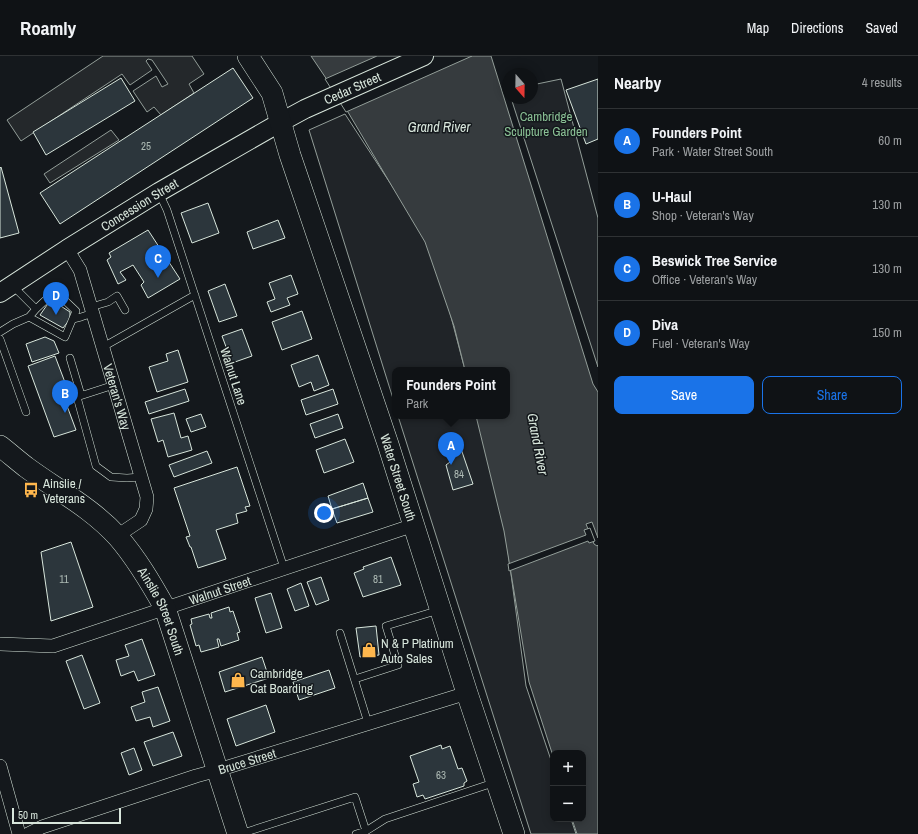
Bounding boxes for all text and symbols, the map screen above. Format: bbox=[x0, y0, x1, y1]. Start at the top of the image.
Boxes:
text: Roamly bbox=[20, 15, 76, 41]
text: Map bbox=[747, 19, 769, 37]
text: Directions bbox=[791, 19, 843, 37]
text: Saved bbox=[865, 19, 898, 37]
street label: Cedar Street bbox=[321, 68, 384, 109]
north arrow bbox=[502, 68, 538, 104]
text: Nearby bbox=[614, 71, 661, 94]
text: 4 results bbox=[862, 74, 902, 91]
park label: Cambridge Sculpture Garden bbox=[504, 108, 588, 140]
water label: Grand River bbox=[408, 118, 471, 136]
text: Founders Point bbox=[652, 122, 742, 143]
text: A bbox=[623, 132, 631, 149]
text: 60 m bbox=[878, 132, 902, 149]
house number: 25 bbox=[141, 139, 151, 153]
text: Park · Water Street South bbox=[652, 143, 773, 160]
street label: Concession Street bbox=[98, 175, 181, 235]
text: U-Haul bbox=[652, 186, 692, 207]
text: B bbox=[623, 196, 631, 213]
text: 130 m bbox=[872, 196, 902, 213]
text: Shop · Veteran's Way bbox=[652, 207, 754, 224]
pin: C bbox=[145, 245, 171, 278]
text: Beswick Tree Service bbox=[652, 250, 777, 271]
text: C bbox=[623, 260, 631, 277]
text: 130 m bbox=[872, 260, 902, 277]
text: Office · Veteran's Way bbox=[652, 271, 757, 288]
pin: D bbox=[43, 282, 69, 315]
text: Diva bbox=[652, 314, 678, 335]
text: D bbox=[623, 324, 631, 341]
text: 150 m bbox=[872, 324, 902, 341]
text: Fuel · Veteran's Way bbox=[652, 335, 750, 352]
street label: Walnut Lane bbox=[216, 345, 251, 407]
street label: Veteran's Way bbox=[99, 362, 135, 433]
popup bbox=[392, 367, 510, 419]
text: Founders Point bbox=[406, 374, 496, 395]
button: Save bbox=[614, 376, 754, 414]
button: Share bbox=[762, 376, 902, 414]
pin: B bbox=[52, 380, 78, 413]
text: Park bbox=[406, 395, 428, 412]
water label: Grand River bbox=[523, 412, 553, 478]
street label: Water Street South bbox=[376, 432, 420, 523]
pin: A bbox=[438, 432, 464, 465]
house number: 84 bbox=[454, 467, 464, 481]
place label: Ainslie / Veterans bbox=[42, 475, 85, 507]
bus stop icon: Ainslie / Veterans bbox=[22, 481, 40, 499]
your location bbox=[314, 503, 334, 523]
street label: Ainslie Street South bbox=[133, 563, 188, 657]
house number: 11 bbox=[59, 572, 69, 586]
street label: Walnut Street bbox=[187, 572, 253, 609]
house number: 81 bbox=[373, 572, 383, 586]
place label: N & P Platinum Auto Sales bbox=[380, 635, 454, 667]
shop icon: N & P Platinum Auto Sales bbox=[360, 641, 378, 659]
place label: Cambridge Cat Boarding bbox=[250, 665, 313, 697]
shop icon: Cambridge Cat Boarding bbox=[229, 671, 247, 689]
street label: Bruce Street bbox=[216, 745, 278, 778]
map controls bbox=[550, 750, 586, 822]
button: + bbox=[550, 750, 586, 786]
house number: 63 bbox=[436, 768, 446, 782]
button: − bbox=[550, 786, 586, 822]
scale bar bbox=[12, 806, 121, 825]
text: 50 m bbox=[18, 808, 38, 822]

